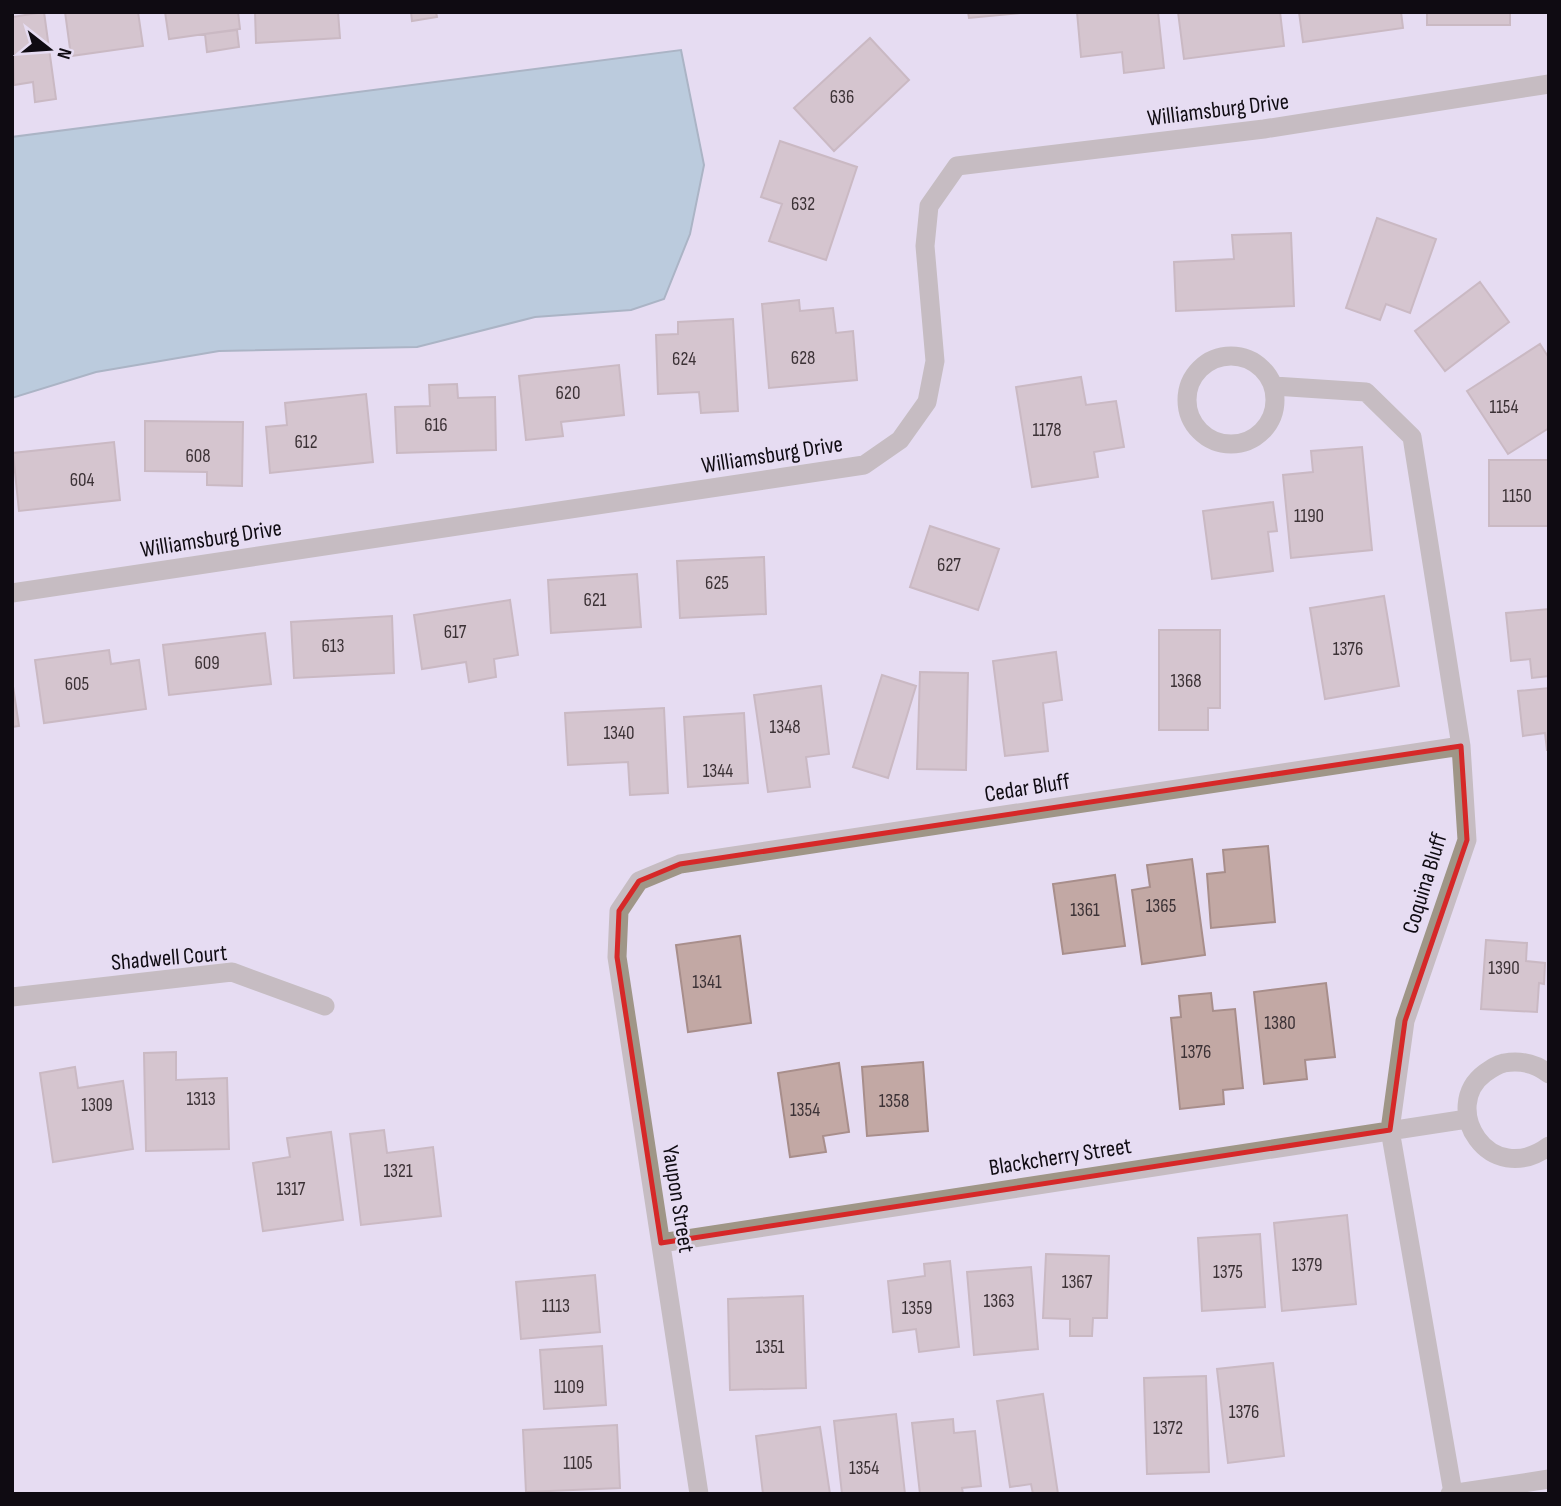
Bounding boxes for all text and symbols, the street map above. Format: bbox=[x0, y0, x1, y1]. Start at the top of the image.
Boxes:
north arrow bbox=[14, 14, 84, 84]
text: N bbox=[51, 45, 76, 62]
house number: 636 bbox=[830, 86, 854, 109]
street label: Williamsburg Drive bbox=[1146, 87, 1291, 133]
house number: 632 bbox=[791, 193, 815, 216]
house number: 628 bbox=[791, 347, 815, 370]
house number: 624 bbox=[672, 348, 696, 371]
house number: 620 bbox=[556, 382, 580, 405]
house number: 1154 bbox=[1490, 396, 1519, 419]
house number: 616 bbox=[424, 414, 448, 437]
house number: 1178 bbox=[1032, 419, 1062, 442]
street label: Williamsburg Drive bbox=[700, 430, 845, 480]
house number: 612 bbox=[294, 431, 318, 454]
house number: 608 bbox=[185, 445, 211, 468]
house number: 604 bbox=[70, 469, 94, 492]
house number: 1150 bbox=[1502, 485, 1532, 508]
house number: 1190 bbox=[1294, 505, 1324, 528]
street label: Williamsburg Drive bbox=[139, 514, 284, 564]
house number: 627 bbox=[937, 554, 961, 577]
house number: 625 bbox=[705, 572, 729, 595]
house number: 621 bbox=[583, 589, 607, 612]
house number: 617 bbox=[444, 621, 467, 644]
house number: 613 bbox=[322, 635, 345, 658]
house number: 1376 bbox=[1333, 638, 1363, 661]
house number: 609 bbox=[194, 652, 220, 675]
house number: 1368 bbox=[1170, 670, 1202, 693]
house number: 605 bbox=[65, 673, 89, 696]
house number: 1348 bbox=[770, 716, 800, 739]
house number: 1340 bbox=[603, 722, 635, 745]
house number: 1344 bbox=[703, 760, 733, 783]
street label: Cedar Bluff bbox=[982, 767, 1073, 809]
street label: Coquina Bluff bbox=[1396, 829, 1454, 937]
house number: 1365 bbox=[1146, 895, 1176, 918]
house number: 1361 bbox=[1070, 899, 1100, 922]
street label: Shadwell Court bbox=[110, 939, 228, 977]
house number: 1390 bbox=[1488, 957, 1520, 980]
house number: 1341 bbox=[692, 971, 722, 994]
house number: 1380 bbox=[1264, 1012, 1296, 1035]
house number: 1376 bbox=[1181, 1041, 1211, 1064]
house number: 1313 bbox=[186, 1088, 216, 1111]
house number: 1358 bbox=[879, 1090, 909, 1113]
house number: 1309 bbox=[81, 1094, 113, 1117]
house number: 1354 bbox=[790, 1099, 820, 1122]
street label: Blackcherry Street bbox=[987, 1132, 1133, 1182]
street label: Yaupon Street bbox=[656, 1144, 700, 1255]
house number: 1321 bbox=[383, 1160, 413, 1183]
house number: 1317 bbox=[277, 1178, 306, 1201]
house number: 1379 bbox=[1292, 1254, 1322, 1277]
house number: 1375 bbox=[1213, 1261, 1243, 1284]
house number: 1367 bbox=[1062, 1271, 1093, 1294]
house number: 1363 bbox=[984, 1290, 1014, 1313]
house number: 1113 bbox=[542, 1295, 570, 1318]
house number: 1359 bbox=[902, 1297, 932, 1320]
house number: 1351 bbox=[756, 1336, 785, 1359]
house number: 1109 bbox=[554, 1376, 584, 1399]
house number: 1376 bbox=[1229, 1401, 1259, 1424]
house number: 1372 bbox=[1153, 1417, 1183, 1440]
house number: 1105 bbox=[563, 1452, 593, 1475]
house number: 1354 bbox=[849, 1457, 879, 1480]

